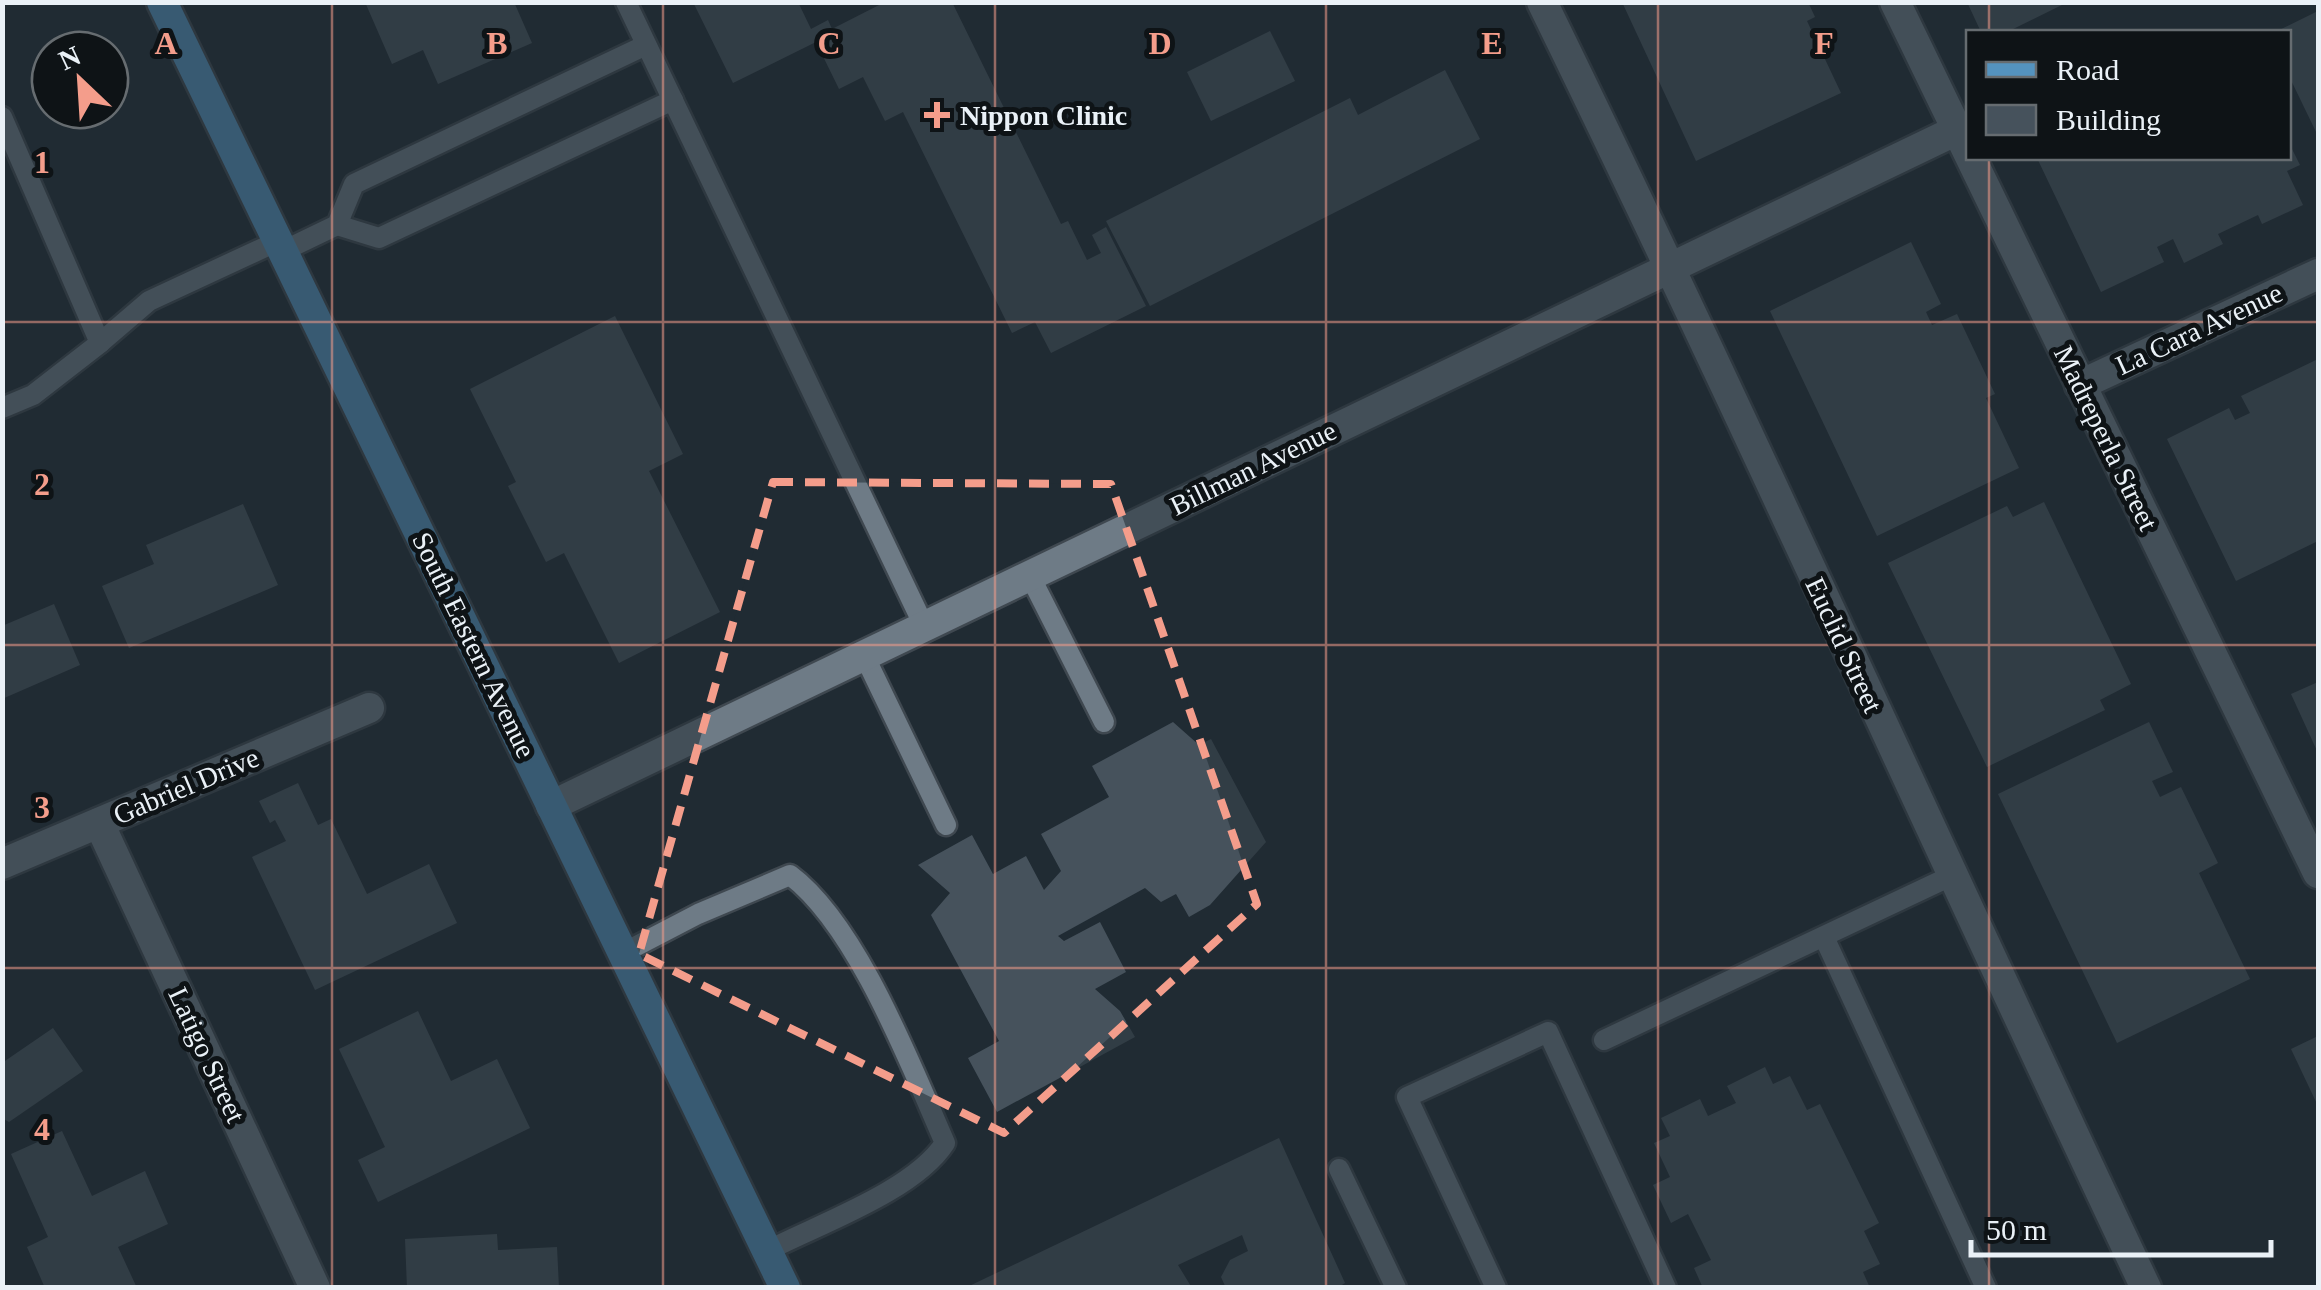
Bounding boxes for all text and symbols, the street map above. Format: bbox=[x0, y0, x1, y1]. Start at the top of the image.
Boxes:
text: A bbox=[154, 25, 178, 61]
text: B bbox=[486, 25, 508, 61]
text: C bbox=[817, 25, 841, 61]
text: D bbox=[1148, 25, 1172, 61]
text: E bbox=[1481, 25, 1503, 61]
text: F bbox=[1814, 25, 1834, 61]
north arrow bbox=[30, 30, 130, 130]
legend bbox=[1966, 30, 2291, 160]
text: N bbox=[54, 39, 85, 76]
text: Road bbox=[2056, 53, 2119, 86]
place label: Nippon Clinic bbox=[960, 100, 1127, 131]
marker: Nippon Clinic bbox=[924, 102, 950, 128]
text: Building bbox=[2056, 103, 2161, 136]
text: 1 bbox=[34, 144, 50, 180]
street label: La Cara Avenue bbox=[2111, 277, 2287, 381]
street label: Madreperla Street bbox=[2048, 341, 2164, 535]
street label: Billman Avenue bbox=[1165, 414, 1341, 522]
text: 2 bbox=[34, 466, 50, 502]
street label: South Eastern Avenue bbox=[406, 527, 542, 763]
street label: Euclid Street bbox=[1799, 573, 1889, 718]
street label: Gabriel Drive bbox=[109, 742, 263, 830]
text: 3 bbox=[34, 789, 50, 825]
street label: Latigo Street bbox=[162, 983, 252, 1128]
text: 4 bbox=[34, 1111, 50, 1147]
scale bar bbox=[1971, 1195, 2271, 1257]
text: 50 m bbox=[1986, 1213, 2047, 1246]

